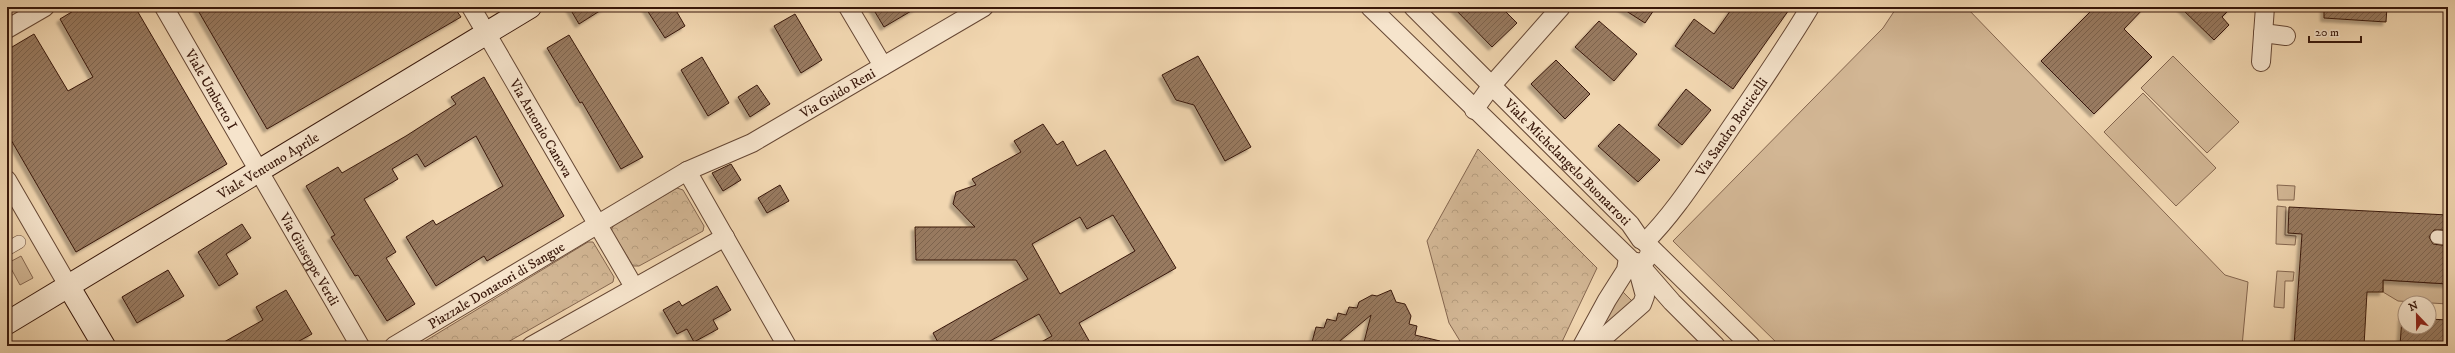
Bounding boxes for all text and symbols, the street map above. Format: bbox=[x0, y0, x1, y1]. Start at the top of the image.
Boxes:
scale bar bbox=[2309, 18, 2361, 44]
text: 20 m bbox=[2315, 25, 2339, 40]
street label: Viale Umberto I bbox=[180, 45, 241, 133]
street label: Via Guido Reni bbox=[796, 65, 879, 123]
street label: Via Sandro Botticelli bbox=[1691, 74, 1772, 181]
street label: Via Antonio Canova bbox=[504, 75, 576, 181]
street label: Viale Michelangelo Buonarroti bbox=[1499, 95, 1635, 230]
street label: Viale Ventuno Aprile bbox=[214, 128, 323, 204]
street label: Via Giuseppe Verdi bbox=[274, 209, 343, 310]
street label: Piazzale Donatori di Sangue bbox=[425, 238, 568, 334]
north arrow bbox=[2397, 295, 2437, 335]
text: N bbox=[2407, 298, 2420, 315]

